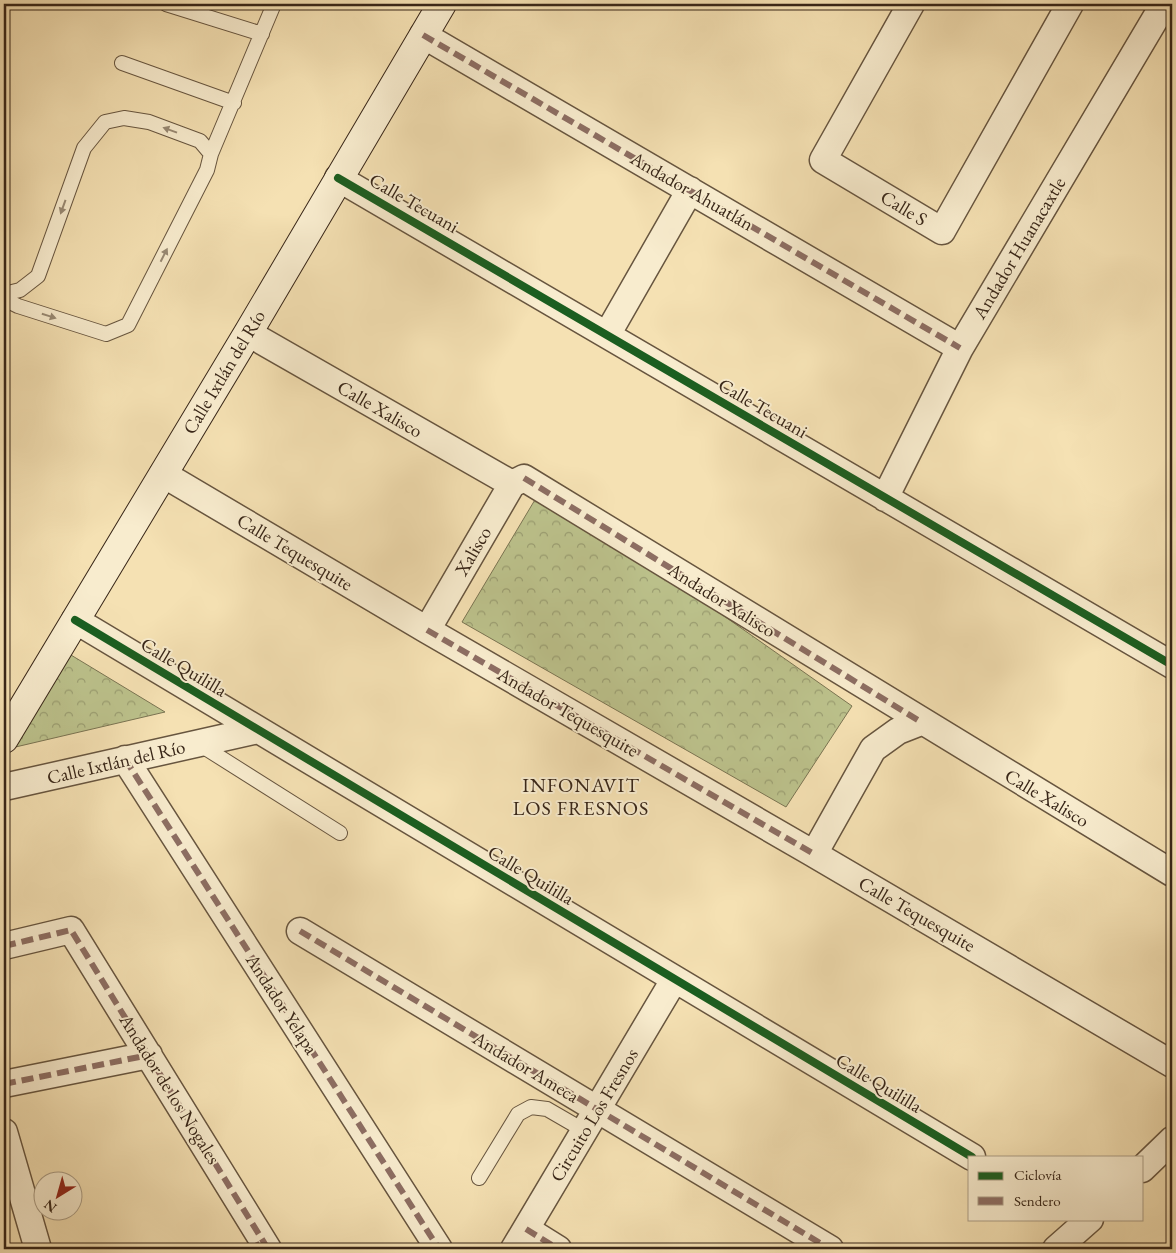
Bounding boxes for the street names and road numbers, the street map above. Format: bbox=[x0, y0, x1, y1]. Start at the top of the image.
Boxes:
street label: Andador Ahuatlán bbox=[625, 145, 758, 236]
street label: Calle Tecuani bbox=[365, 167, 464, 239]
street label: Andador Huanacaxtle bbox=[966, 172, 1071, 324]
street label: Calle S bbox=[876, 184, 932, 232]
street label: Calle Ixtlán del Río bbox=[177, 305, 271, 439]
street label: Calle Tecuani bbox=[714, 372, 813, 444]
street label: Calle Xalisco bbox=[333, 375, 427, 443]
street label: Calle Tequesquite bbox=[233, 508, 357, 596]
street label: Xalisco bbox=[448, 522, 497, 581]
street label: Andador Xalisco bbox=[663, 556, 781, 643]
street label: Calle Quililla bbox=[136, 631, 232, 703]
street label: Andador Tequesquite bbox=[492, 661, 643, 763]
street label: Calle Ixtlán del Río bbox=[45, 734, 187, 790]
street label: Calle Xalisco bbox=[1000, 763, 1094, 833]
street label: Calle Quililla bbox=[483, 839, 579, 911]
street label: Calle Tequesquite bbox=[854, 870, 980, 958]
street label: Andador Yelapa bbox=[240, 948, 324, 1059]
street label: Andador de los Nogales bbox=[113, 1008, 226, 1169]
street label: Andador Ameca bbox=[467, 1025, 584, 1109]
street label: Circuito Los Fresnos bbox=[544, 1044, 644, 1186]
street label: Calle Quililla bbox=[831, 1047, 927, 1119]

